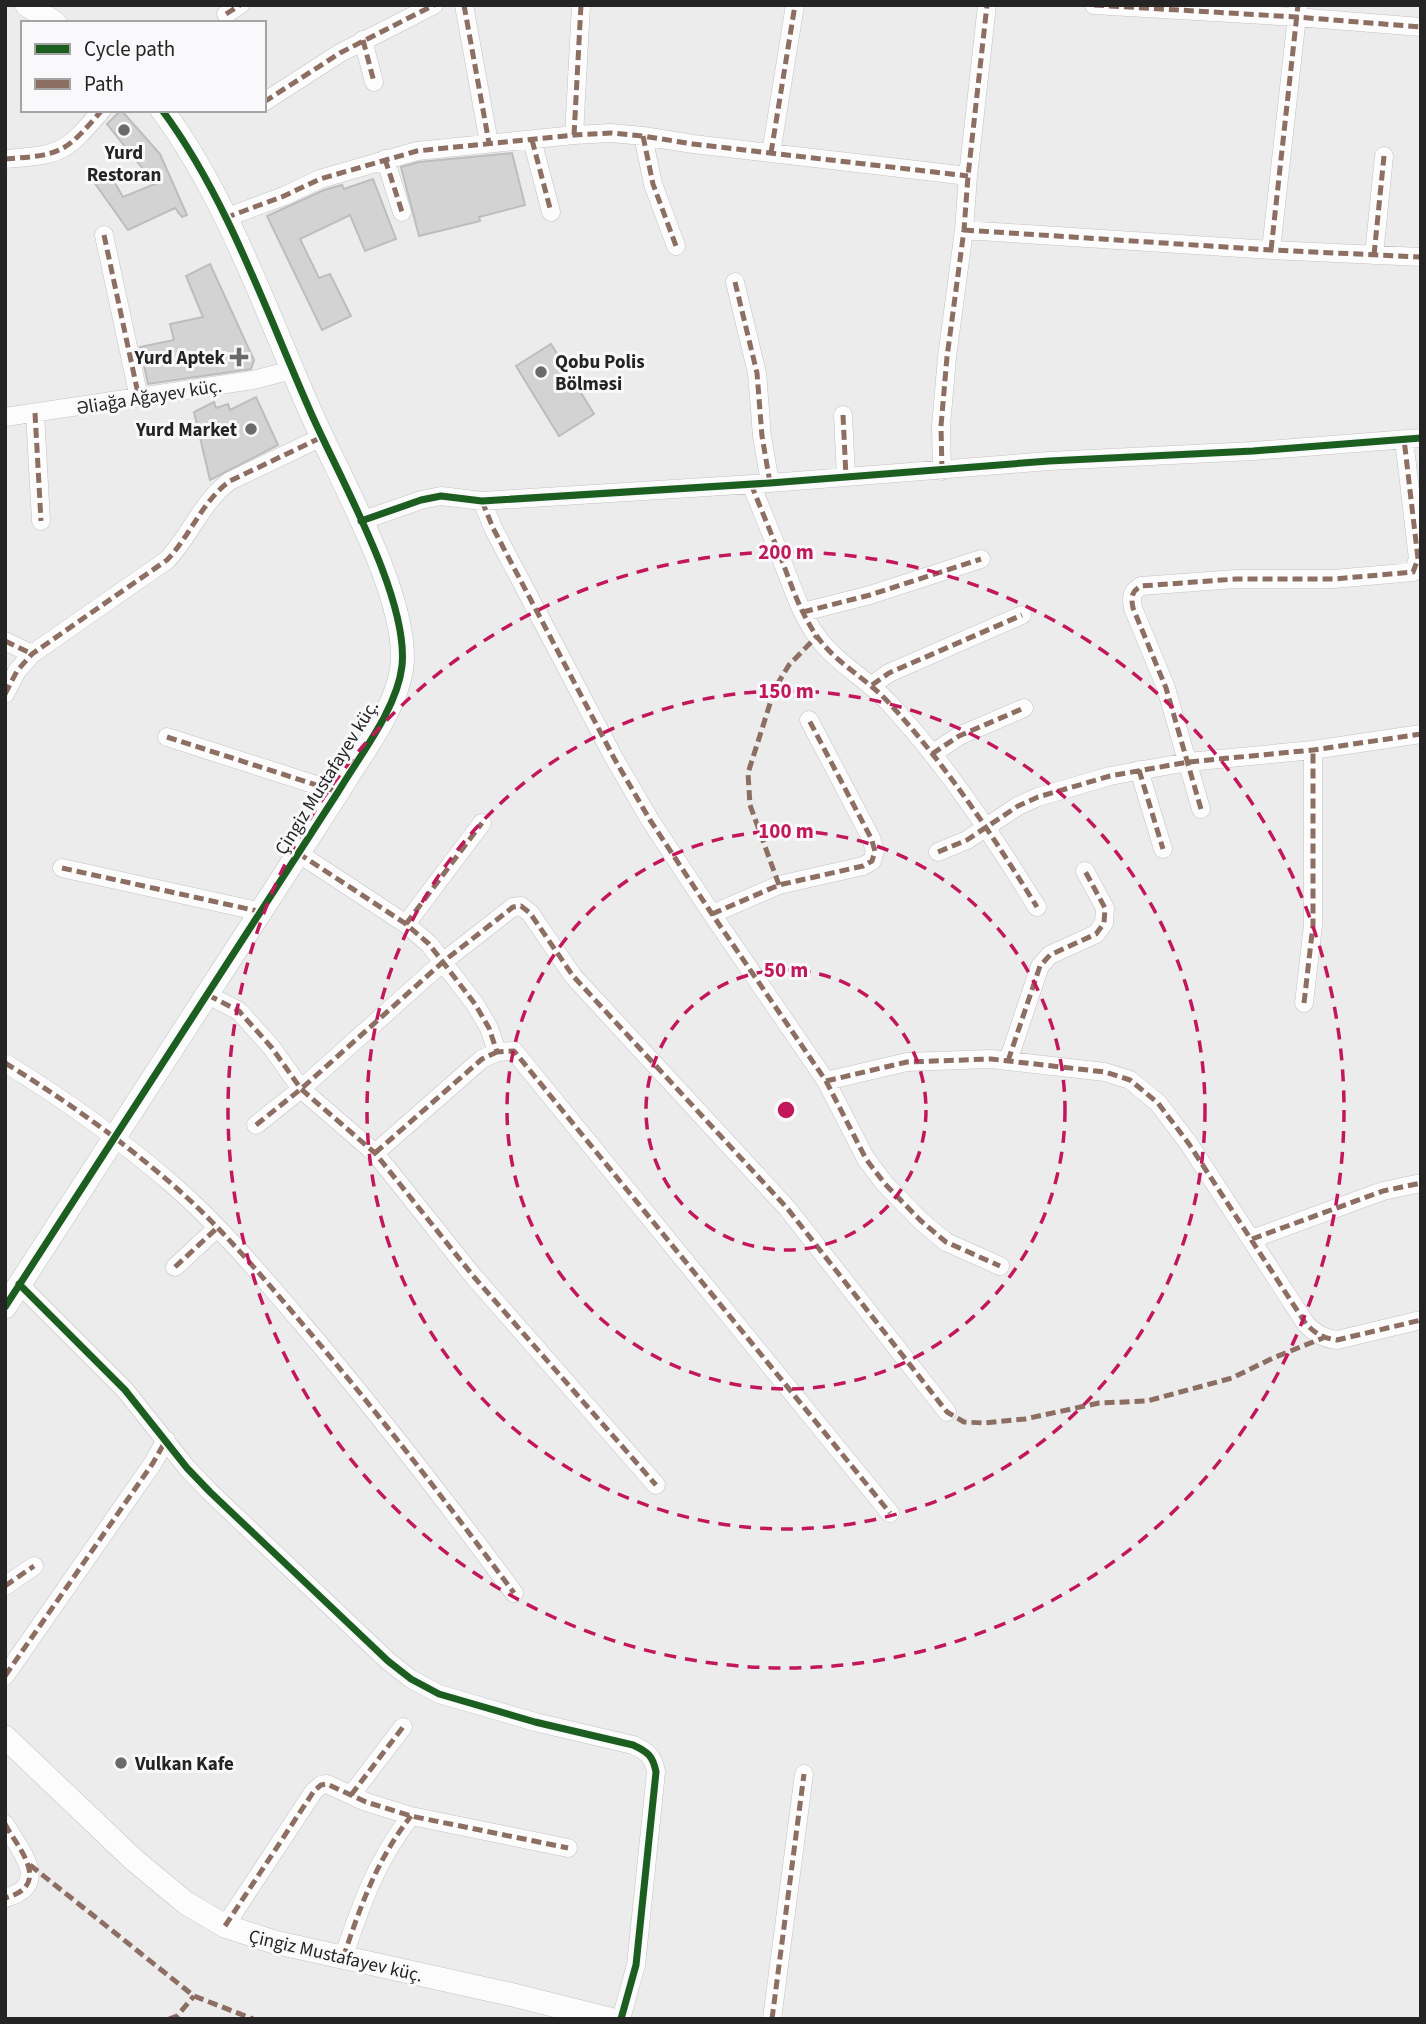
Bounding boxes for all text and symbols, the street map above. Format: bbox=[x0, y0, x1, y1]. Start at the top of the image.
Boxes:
legend bbox=[21, 21, 266, 112]
text: Cycle path bbox=[84, 34, 175, 64]
text: Path bbox=[84, 69, 124, 99]
marker: Yurd Restoran bbox=[116, 122, 132, 138]
place label: Yurd Restoran bbox=[87, 140, 161, 189]
place label: Yurd Aptek bbox=[133, 345, 226, 372]
marker: Yurd Aptek bbox=[231, 349, 247, 365]
place label: Qobu Polis Bölməsi bbox=[555, 349, 645, 398]
marker: Qobu Polis Bölməsi bbox=[533, 364, 549, 380]
street label: Əliağa Ağayev küç. bbox=[74, 373, 224, 422]
place label: Yurd Market bbox=[135, 417, 237, 444]
marker: Yurd Market bbox=[243, 421, 259, 437]
text: 200 m bbox=[758, 537, 814, 567]
text: 150 m bbox=[758, 676, 814, 706]
street label: Çingiz Mustafayev küç. bbox=[269, 695, 386, 860]
text: 100 m bbox=[758, 816, 814, 846]
text: 50 m bbox=[764, 955, 808, 985]
centre of rings bbox=[774, 1098, 798, 1122]
place label: Vulkan Kafe bbox=[134, 1751, 234, 1778]
marker: Vulkan Kafe bbox=[113, 1755, 129, 1771]
street label: Çingiz Mustafayev küç. bbox=[246, 1923, 425, 1990]

